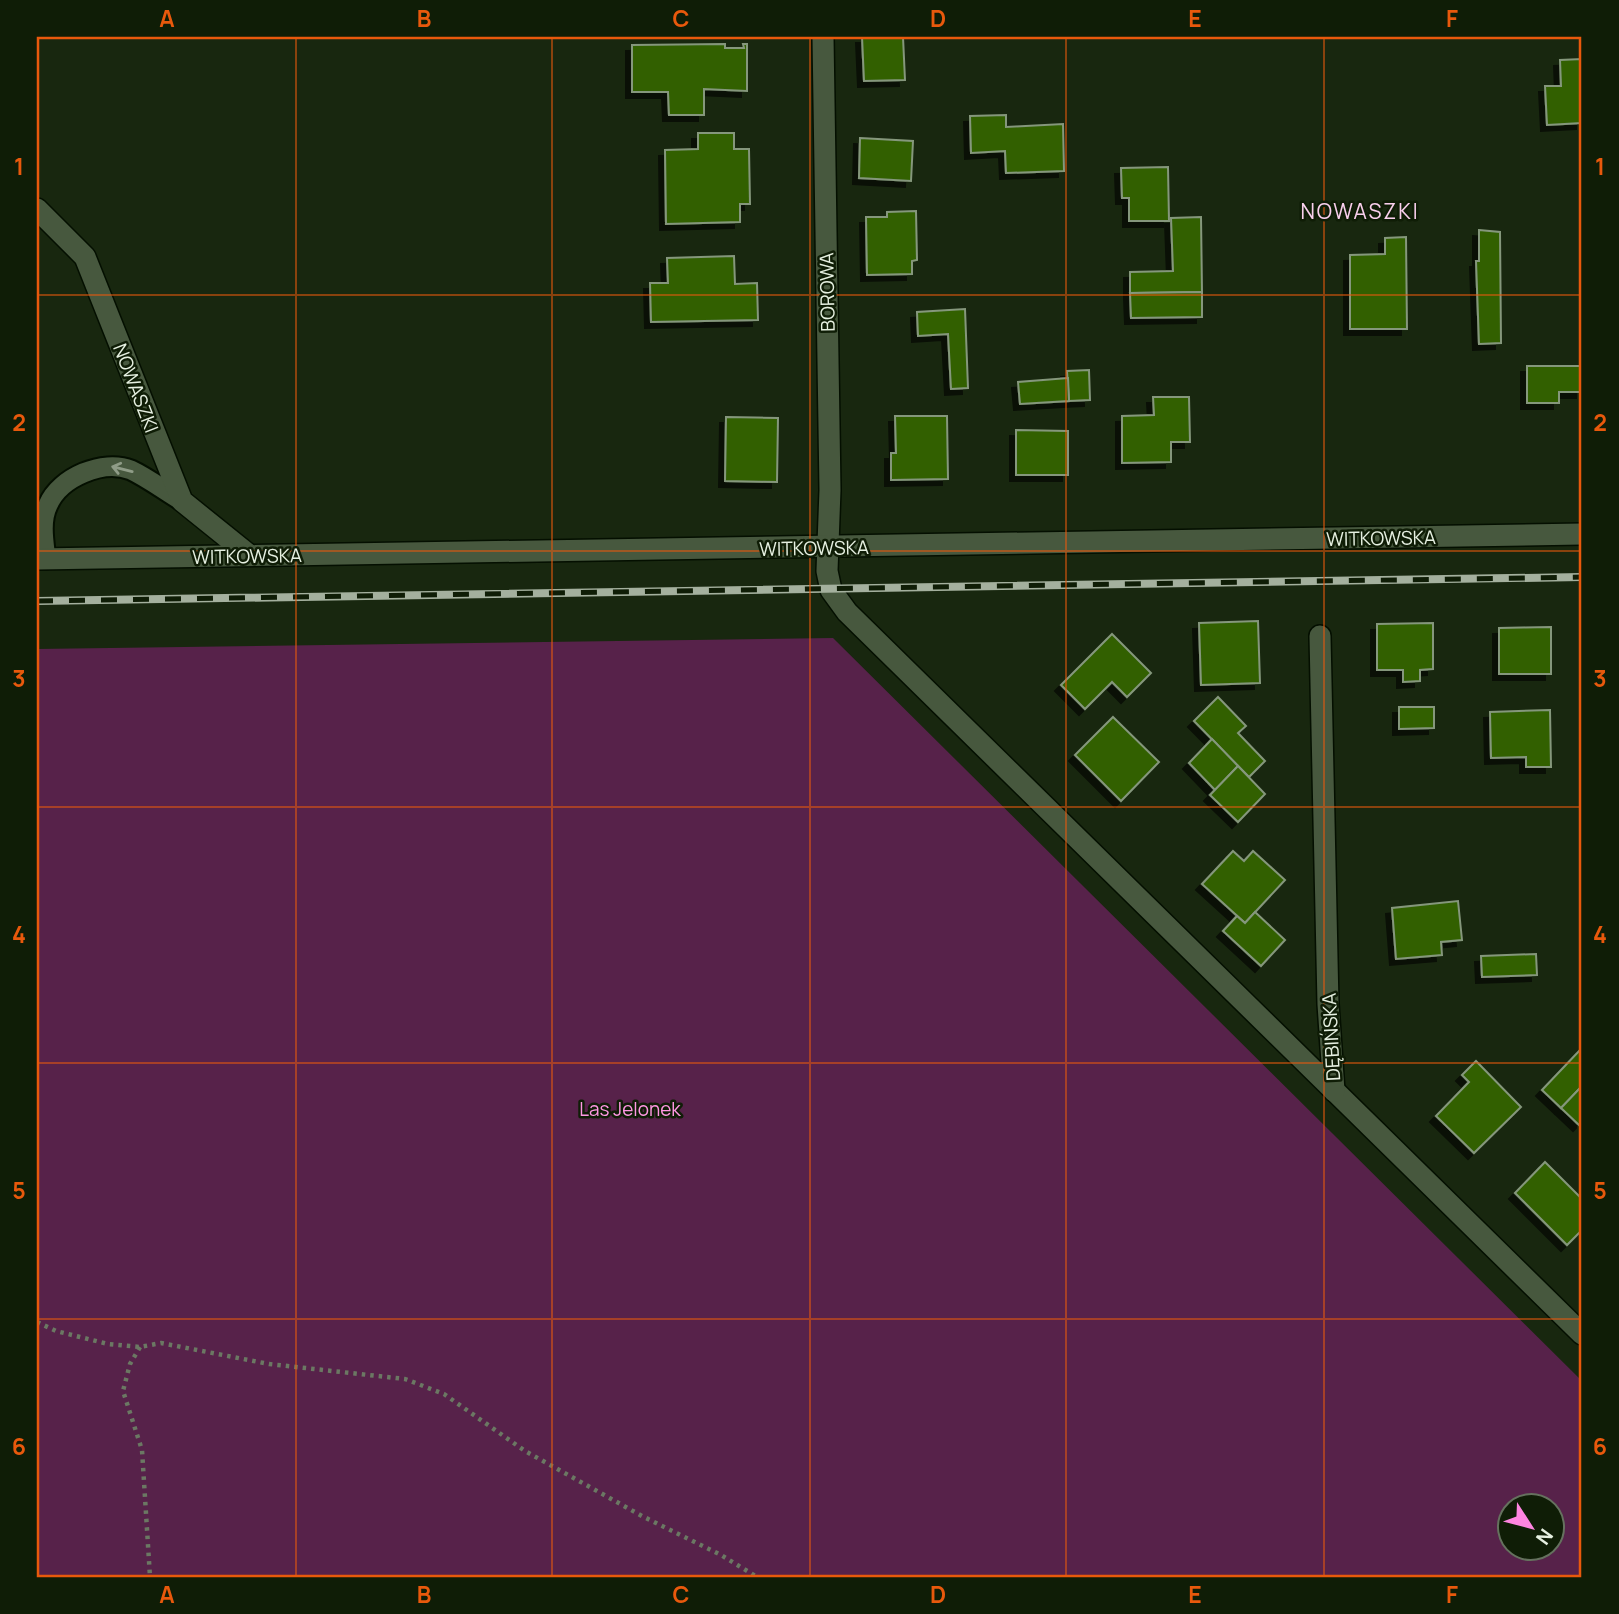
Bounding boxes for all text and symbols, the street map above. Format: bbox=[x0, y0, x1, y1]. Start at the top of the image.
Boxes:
text: A bbox=[159, 2, 175, 34]
text: B bbox=[417, 2, 431, 34]
text: C bbox=[673, 2, 690, 34]
text: D bbox=[930, 2, 946, 34]
text: E bbox=[1188, 2, 1202, 34]
text: F bbox=[1446, 2, 1458, 34]
text: 1 bbox=[14, 150, 24, 182]
text: 1 bbox=[1595, 150, 1605, 182]
district label: NOWASZKI bbox=[1300, 197, 1420, 225]
street label: BOROWA bbox=[813, 252, 841, 332]
street label: NOWASZKI bbox=[107, 340, 165, 436]
text: 2 bbox=[12, 406, 26, 438]
text: 2 bbox=[1593, 406, 1607, 438]
one-way arrow bbox=[111, 462, 134, 475]
street label: WITKOWSKA bbox=[1326, 524, 1436, 552]
street label: WITKOWSKA bbox=[759, 534, 869, 562]
street label: WITKOWSKA bbox=[192, 542, 302, 570]
text: 3 bbox=[12, 662, 26, 694]
text: 3 bbox=[1593, 662, 1607, 694]
text: 4 bbox=[12, 918, 26, 950]
text: 4 bbox=[1593, 918, 1607, 950]
street label: DĘBIŃSKA bbox=[1316, 993, 1346, 1081]
park label: Las Jelonek bbox=[579, 1096, 681, 1122]
text: 5 bbox=[12, 1174, 26, 1206]
text: 5 bbox=[1593, 1174, 1607, 1206]
text: 6 bbox=[12, 1430, 26, 1462]
text: 6 bbox=[1593, 1430, 1607, 1462]
north arrow bbox=[1496, 1492, 1566, 1562]
text: N bbox=[1530, 1524, 1559, 1550]
text: A bbox=[159, 1578, 175, 1610]
text: B bbox=[417, 1578, 431, 1610]
text: C bbox=[673, 1578, 690, 1610]
text: D bbox=[930, 1578, 946, 1610]
text: E bbox=[1188, 1578, 1202, 1610]
text: F bbox=[1446, 1578, 1458, 1610]

